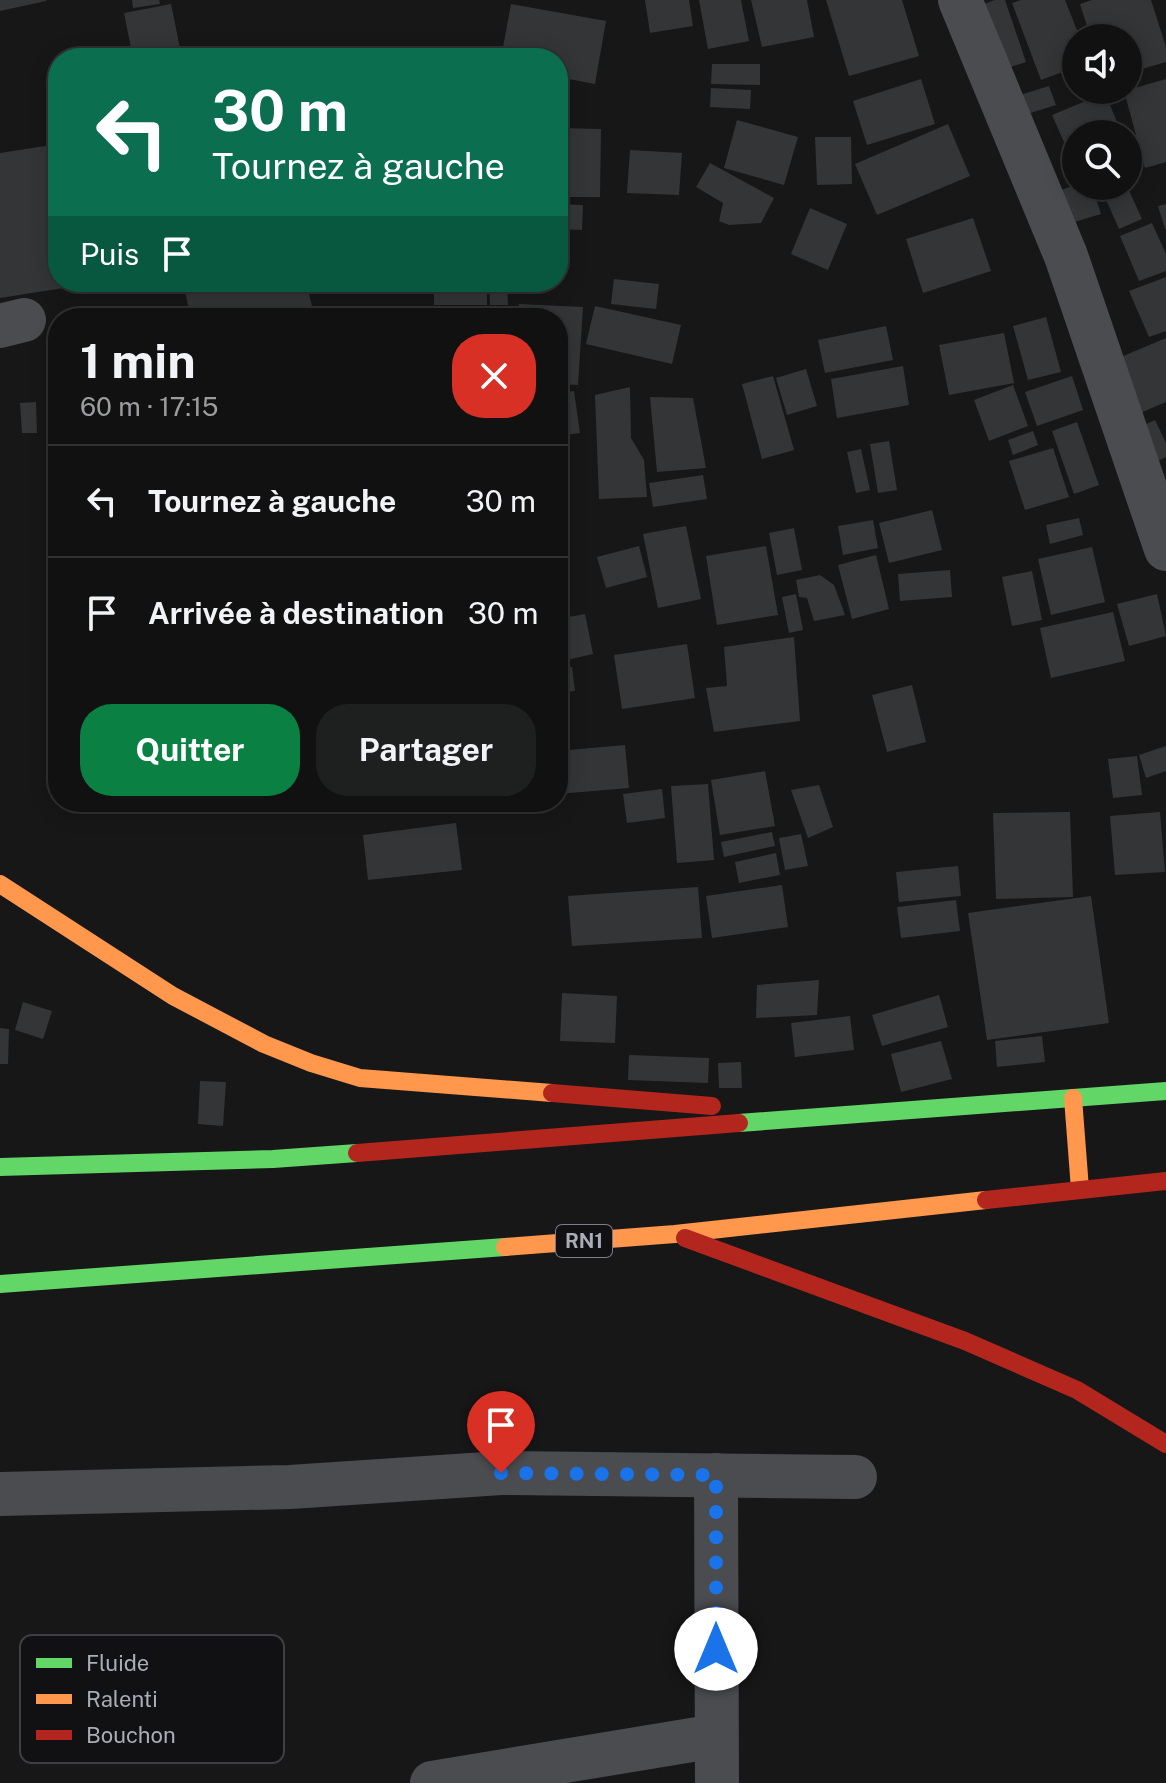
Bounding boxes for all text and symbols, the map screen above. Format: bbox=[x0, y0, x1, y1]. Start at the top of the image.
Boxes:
map controls bbox=[1062, 24, 1142, 200]
button: sound bbox=[1062, 24, 1142, 104]
text: 30 m bbox=[212, 78, 348, 144]
icon: left bbox=[80, 80, 184, 184]
button: search bbox=[1062, 120, 1142, 200]
text: Tournez à gauche bbox=[212, 145, 505, 187]
icon: arrive bbox=[155, 232, 199, 276]
text: Puis bbox=[80, 236, 139, 272]
text: 1 min bbox=[80, 332, 196, 389]
button: close bbox=[452, 334, 536, 418]
text: 60 m · 17:15 bbox=[80, 391, 218, 422]
icon: left bbox=[80, 479, 124, 523]
text: Tournez à gauche bbox=[148, 483, 396, 519]
text: 30 m bbox=[466, 483, 536, 519]
icon: arrive bbox=[80, 591, 124, 635]
text: Arrivée à destination bbox=[148, 595, 444, 631]
text: 30 m bbox=[468, 595, 538, 631]
button: Quitter bbox=[80, 704, 300, 796]
button: Partager bbox=[316, 704, 536, 796]
road number: RN1 bbox=[556, 1225, 612, 1257]
pin bbox=[467, 1391, 535, 1473]
icon: arrive bbox=[479, 1403, 523, 1447]
position arrow bbox=[674, 1607, 758, 1691]
legend bbox=[20, 1635, 284, 1763]
text: Fluide bbox=[86, 1650, 149, 1676]
text: Ralenti bbox=[86, 1686, 158, 1712]
text: Bouchon bbox=[86, 1722, 176, 1748]

